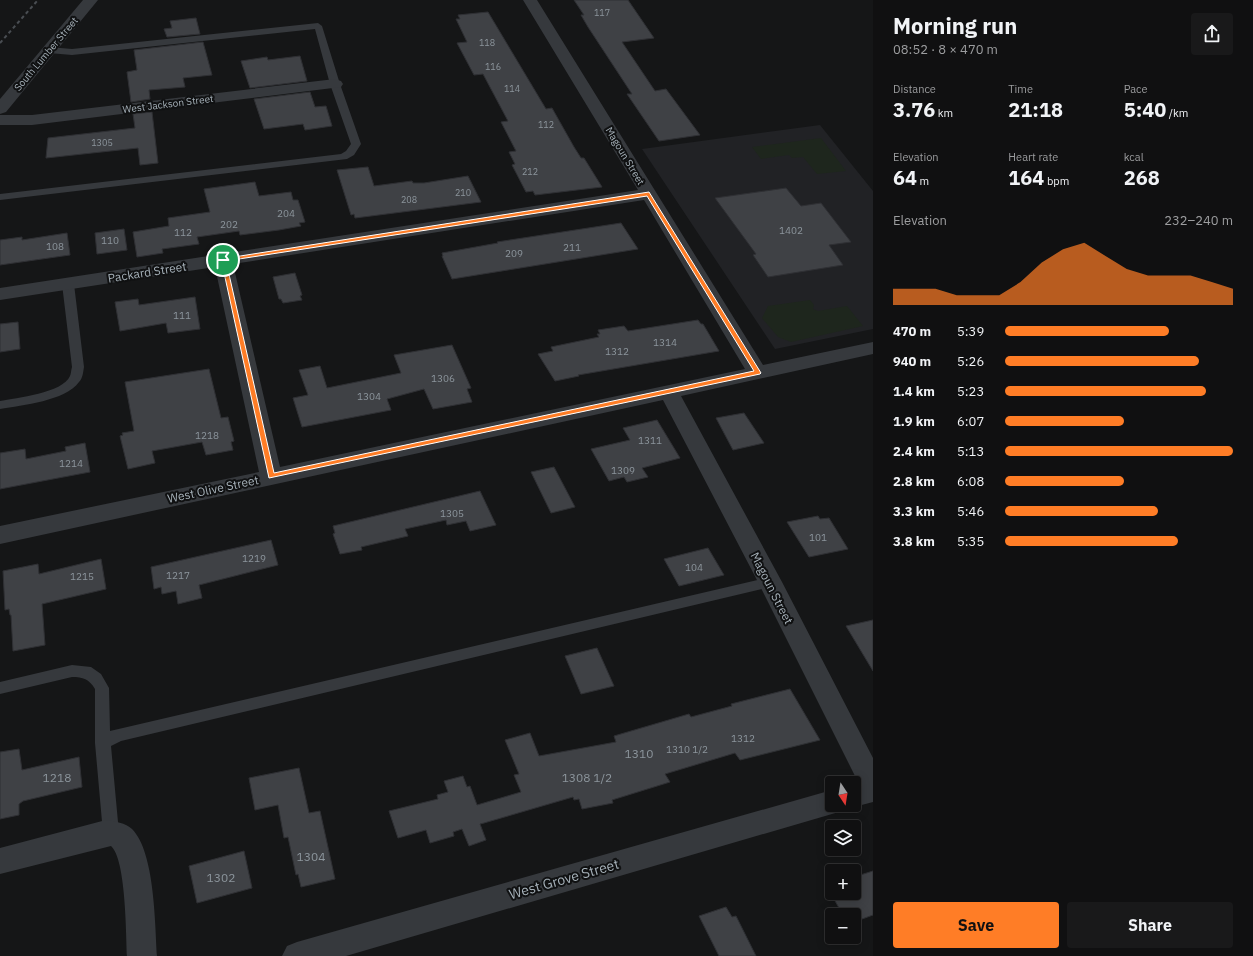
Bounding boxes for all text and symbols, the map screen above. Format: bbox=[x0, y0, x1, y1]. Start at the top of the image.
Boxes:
house number: 117 bbox=[594, 7, 610, 18]
text: Morning run bbox=[893, 11, 1017, 40]
button: share bbox=[1191, 13, 1233, 55]
street label: South Lumber Street bbox=[11, 14, 81, 94]
house number: 118 bbox=[479, 37, 495, 48]
text: 08:52 · 8 × 470 m bbox=[893, 41, 998, 58]
house number: 116 bbox=[485, 61, 501, 72]
text: Distance bbox=[893, 82, 936, 96]
text: Time bbox=[1008, 82, 1033, 96]
text: Pace bbox=[1124, 82, 1148, 96]
house number: 114 bbox=[504, 83, 520, 94]
street label: West Jackson Street bbox=[122, 92, 215, 116]
text: 3.76 bbox=[893, 96, 935, 123]
text: 21:18 bbox=[1008, 96, 1063, 123]
text: 5:40 bbox=[1124, 96, 1166, 123]
text: km bbox=[935, 106, 953, 120]
text: /km bbox=[1166, 106, 1188, 120]
house number: 112 bbox=[538, 119, 554, 130]
street label: Magoun Street bbox=[603, 125, 648, 188]
house number: 1305 bbox=[91, 137, 113, 148]
text: Elevation bbox=[893, 150, 939, 164]
text: Heart rate bbox=[1008, 150, 1058, 164]
text: kcal bbox=[1124, 150, 1144, 164]
text: 64 bbox=[893, 164, 917, 191]
text: 164 bbox=[1008, 164, 1044, 191]
text: 268 bbox=[1124, 164, 1160, 191]
house number: 212 bbox=[522, 166, 538, 177]
text: m bbox=[917, 174, 929, 188]
text: bpm bbox=[1044, 174, 1069, 188]
house number: 210 bbox=[455, 187, 471, 198]
house number: 208 bbox=[401, 194, 417, 205]
house number: 204 bbox=[277, 207, 295, 220]
text: Elevation bbox=[893, 212, 947, 229]
text: 232–240 m bbox=[1164, 212, 1233, 229]
house number: 202 bbox=[220, 218, 238, 231]
house number: 1402 bbox=[779, 224, 803, 237]
house number: 112 bbox=[174, 226, 192, 239]
house number: 110 bbox=[101, 234, 119, 247]
house number: 108 bbox=[46, 240, 64, 253]
house number: 211 bbox=[563, 241, 581, 254]
pin bbox=[206, 243, 240, 277]
house number: 209 bbox=[505, 247, 523, 260]
icon: arrive bbox=[212, 249, 234, 271]
street label: Packard Street bbox=[107, 258, 187, 286]
house number: 111 bbox=[173, 309, 191, 322]
text: 470 m bbox=[893, 323, 931, 340]
text: 5:39 bbox=[957, 323, 984, 340]
house number: 1314 bbox=[653, 336, 677, 349]
house number: 1312 bbox=[605, 345, 629, 358]
text: 940 m bbox=[893, 353, 931, 370]
text: 5:26 bbox=[957, 353, 984, 370]
house number: 1306 bbox=[431, 372, 455, 385]
text: 1.4 km bbox=[893, 383, 935, 400]
text: 5:23 bbox=[957, 383, 984, 400]
house number: 1304 bbox=[357, 390, 381, 403]
text: 1.9 km bbox=[893, 413, 935, 430]
text: 6:07 bbox=[957, 413, 984, 430]
house number: 1218 bbox=[195, 429, 219, 442]
house number: 1311 bbox=[638, 434, 662, 447]
text: 2.4 km bbox=[893, 443, 935, 460]
text: 5:13 bbox=[957, 443, 984, 460]
house number: 1214 bbox=[59, 457, 83, 470]
house number: 1309 bbox=[611, 464, 635, 477]
street label: West Olive Street bbox=[166, 472, 260, 506]
text: 2.8 km bbox=[893, 473, 935, 490]
text: 6:08 bbox=[957, 473, 984, 490]
text: 3.3 km bbox=[893, 503, 935, 520]
text: 5:46 bbox=[957, 503, 984, 520]
house number: 1305 bbox=[440, 507, 464, 520]
house number: 101 bbox=[809, 531, 827, 544]
text: 3.8 km bbox=[893, 533, 935, 550]
text: 5:35 bbox=[957, 533, 984, 550]
street label: Magoun Street bbox=[747, 550, 797, 626]
house number: 1219 bbox=[242, 552, 266, 565]
house number: 104 bbox=[685, 561, 703, 574]
house number: 1217 bbox=[166, 569, 190, 582]
house number: 1215 bbox=[70, 570, 94, 583]
house number: 1312 bbox=[731, 732, 755, 745]
house number: 1310 1/2 bbox=[666, 743, 708, 756]
house number: 1310 bbox=[625, 746, 653, 761]
house number: 1218 bbox=[43, 770, 71, 785]
house number: 1308 1/2 bbox=[562, 770, 612, 785]
north arrow bbox=[825, 776, 861, 812]
map controls bbox=[825, 776, 861, 944]
button: layers bbox=[825, 820, 861, 856]
house number: 1304 bbox=[297, 849, 325, 864]
street label: West Grove Street bbox=[507, 855, 621, 903]
button: + bbox=[825, 864, 861, 900]
house number: 1302 bbox=[207, 870, 235, 885]
button: Save bbox=[893, 902, 1059, 948]
button: Share bbox=[1067, 902, 1233, 948]
button: − bbox=[825, 908, 861, 944]

